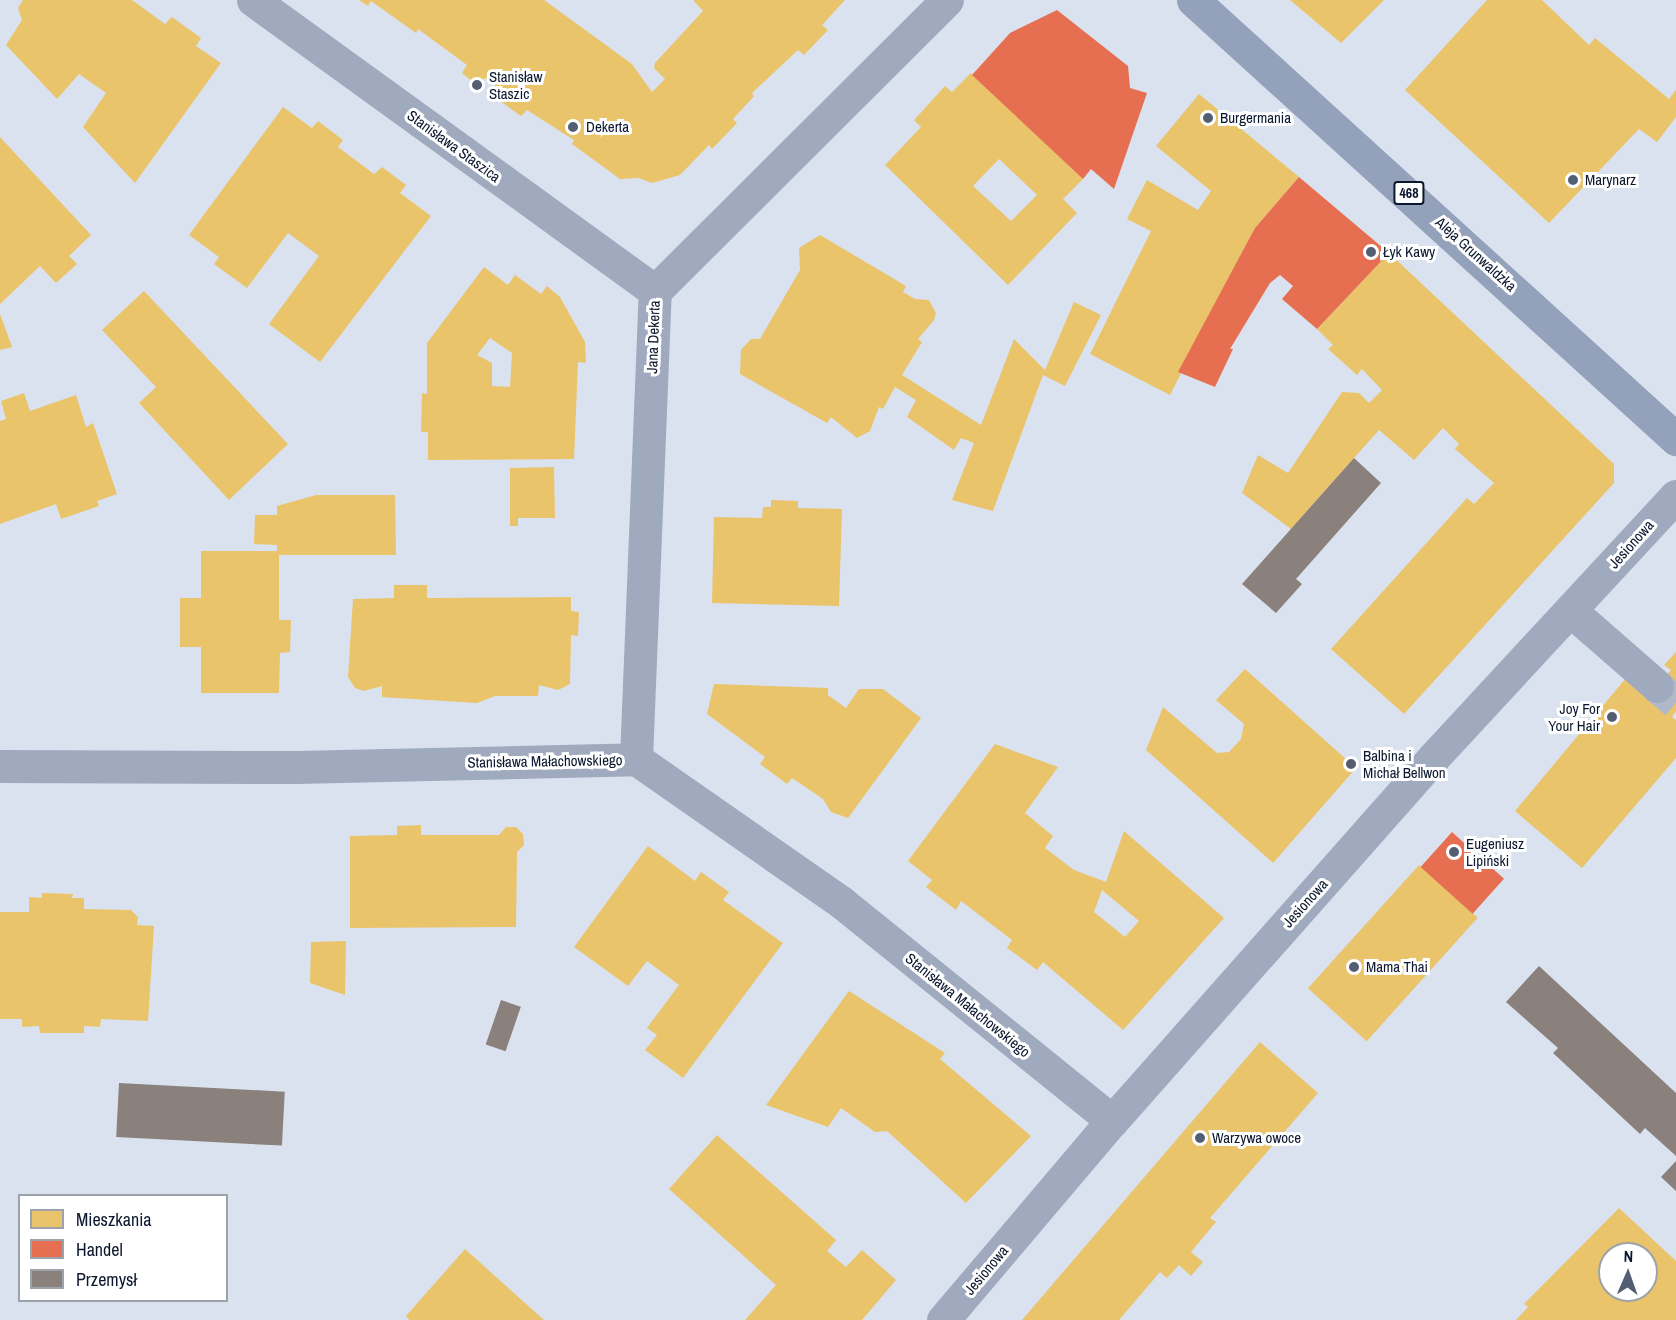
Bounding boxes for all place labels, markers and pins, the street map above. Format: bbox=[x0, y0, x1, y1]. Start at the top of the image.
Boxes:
place label: Stanisław Staszic bbox=[489, 67, 542, 102]
marker: Stanisław Staszic bbox=[470, 78, 484, 92]
place label: Burgermania bbox=[1220, 109, 1291, 127]
marker: Burgermania bbox=[1201, 111, 1215, 125]
marker: Dekerta bbox=[564, 118, 582, 136]
place label: Dekerta bbox=[586, 118, 629, 136]
place label: Marynarz bbox=[1585, 171, 1636, 189]
marker: Marynarz bbox=[1566, 173, 1580, 187]
place label: Łyk Kawy bbox=[1383, 243, 1435, 261]
marker: Łyk Kawy bbox=[1364, 245, 1378, 259]
place label: Joy For Your Hair bbox=[1548, 699, 1600, 734]
marker: Joy For Your Hair bbox=[1605, 710, 1619, 724]
place label: Balbina i Michał Bellwon bbox=[1363, 746, 1446, 781]
marker: Balbina i Michał Bellwon bbox=[1344, 757, 1358, 771]
place label: Eugeniusz Lipiński bbox=[1466, 834, 1524, 869]
marker: Eugeniusz Lipiński bbox=[1447, 845, 1461, 859]
place label: Mama Thai bbox=[1366, 958, 1428, 976]
marker: Mama Thai bbox=[1347, 960, 1361, 974]
place label: Warzywa owoce bbox=[1212, 1129, 1301, 1147]
marker: Warzywa owoce bbox=[1193, 1131, 1207, 1145]

